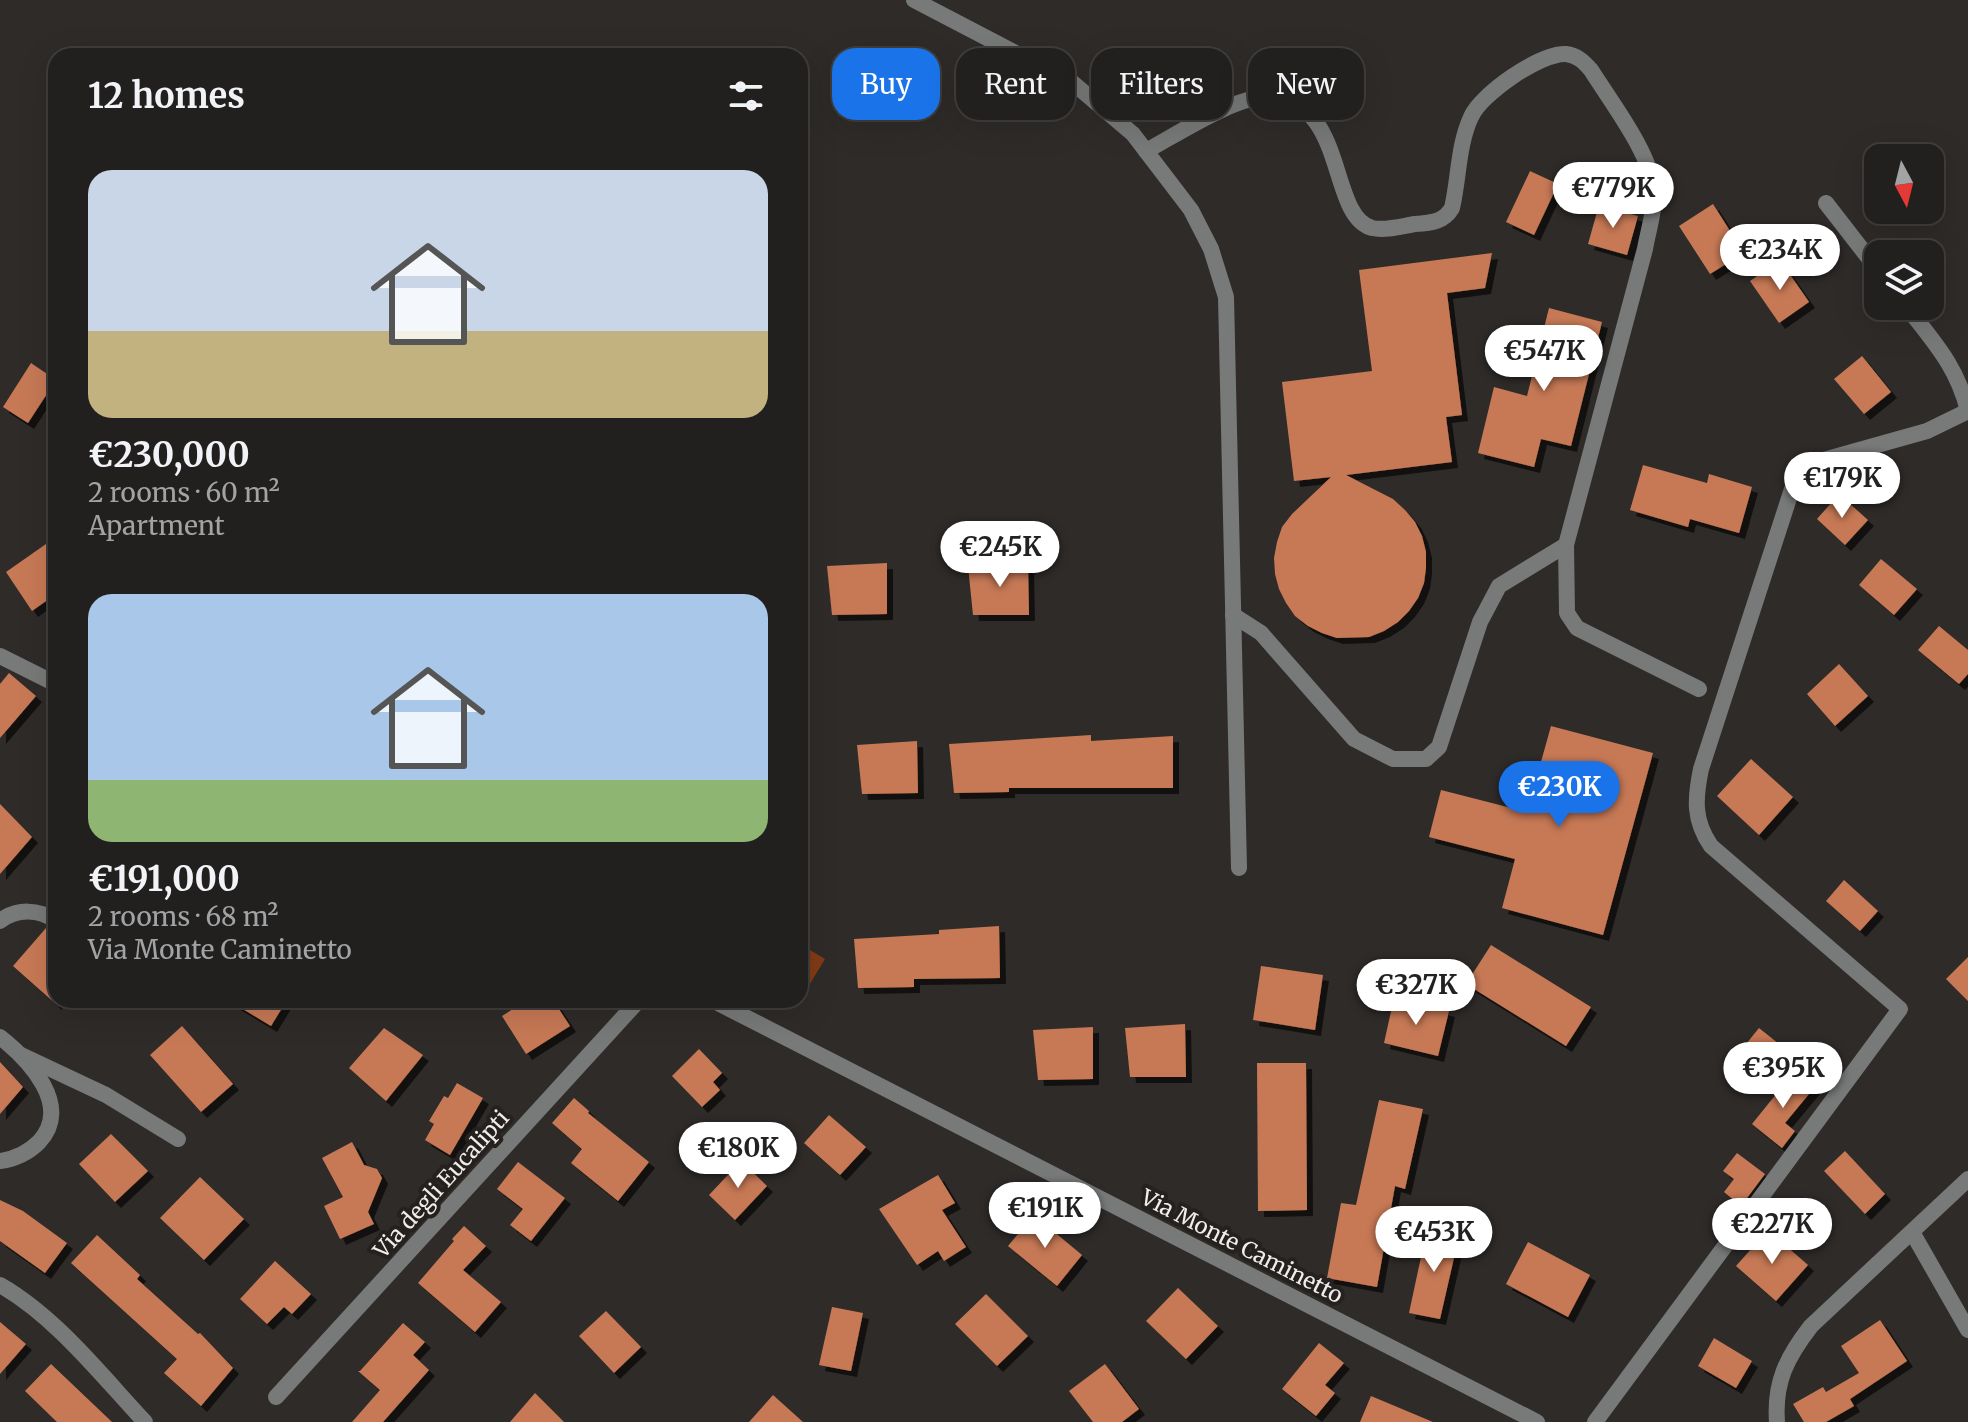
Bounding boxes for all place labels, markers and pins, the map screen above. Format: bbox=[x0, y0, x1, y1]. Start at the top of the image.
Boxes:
pin: €779K bbox=[1557, 162, 1669, 230]
pin: €234K bbox=[1724, 224, 1836, 292]
pin: €547K bbox=[1488, 325, 1600, 393]
pin: €179K bbox=[1786, 452, 1898, 520]
pin: €245K bbox=[944, 521, 1056, 589]
pin: €230K bbox=[1503, 761, 1615, 829]
pin: €327K bbox=[1360, 959, 1472, 1027]
pin: €395K bbox=[1727, 1042, 1839, 1110]
pin: €180K bbox=[682, 1122, 794, 1190]
pin: €191K bbox=[989, 1182, 1101, 1250]
pin: €227K bbox=[1716, 1198, 1828, 1266]
pin: €453K bbox=[1378, 1206, 1490, 1274]

